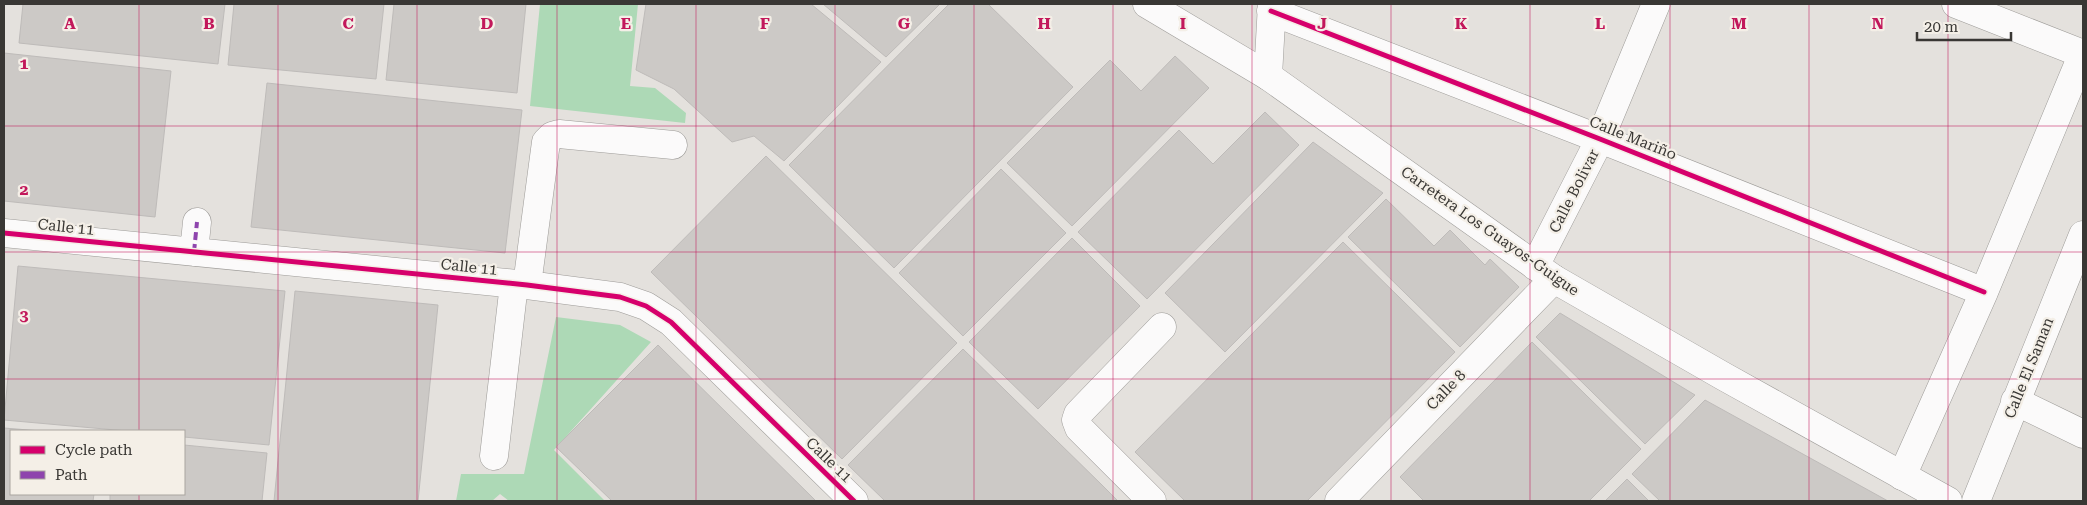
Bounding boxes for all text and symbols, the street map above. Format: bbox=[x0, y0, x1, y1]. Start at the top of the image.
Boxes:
scale bar bbox=[1917, 10, 2011, 42]
text: A bbox=[64, 14, 76, 33]
text: B bbox=[203, 14, 215, 33]
text: C bbox=[342, 14, 354, 33]
text: D bbox=[481, 14, 494, 33]
text: E bbox=[621, 14, 631, 33]
text: F bbox=[760, 14, 770, 33]
text: G bbox=[898, 14, 911, 33]
text: H bbox=[1037, 14, 1051, 33]
text: I bbox=[1180, 14, 1186, 33]
text: J bbox=[1317, 14, 1327, 33]
text: K bbox=[1455, 14, 1468, 33]
text: L bbox=[1595, 14, 1605, 33]
text: M bbox=[1731, 14, 1747, 33]
text: N bbox=[1872, 14, 1884, 33]
text: 20 m bbox=[1924, 18, 1959, 36]
text: 1 bbox=[20, 54, 29, 73]
street label: Calle Mariño bbox=[1587, 112, 1679, 164]
street label: Calle Bolivar bbox=[1545, 146, 1603, 236]
street label: Carretera Los Guayos-Guigue bbox=[1397, 162, 1583, 300]
text: 2 bbox=[20, 180, 29, 199]
street label: Calle 11 bbox=[37, 215, 95, 239]
street label: Calle 11 bbox=[440, 255, 498, 279]
text: 3 bbox=[20, 306, 29, 325]
street label: Calle El Saman bbox=[2001, 315, 2058, 421]
street label: Calle 8 bbox=[1423, 366, 1469, 414]
legend bbox=[10, 430, 185, 495]
street label: Calle 11 bbox=[802, 434, 856, 486]
text: Cycle path bbox=[55, 441, 133, 459]
text: Path bbox=[55, 466, 88, 484]

